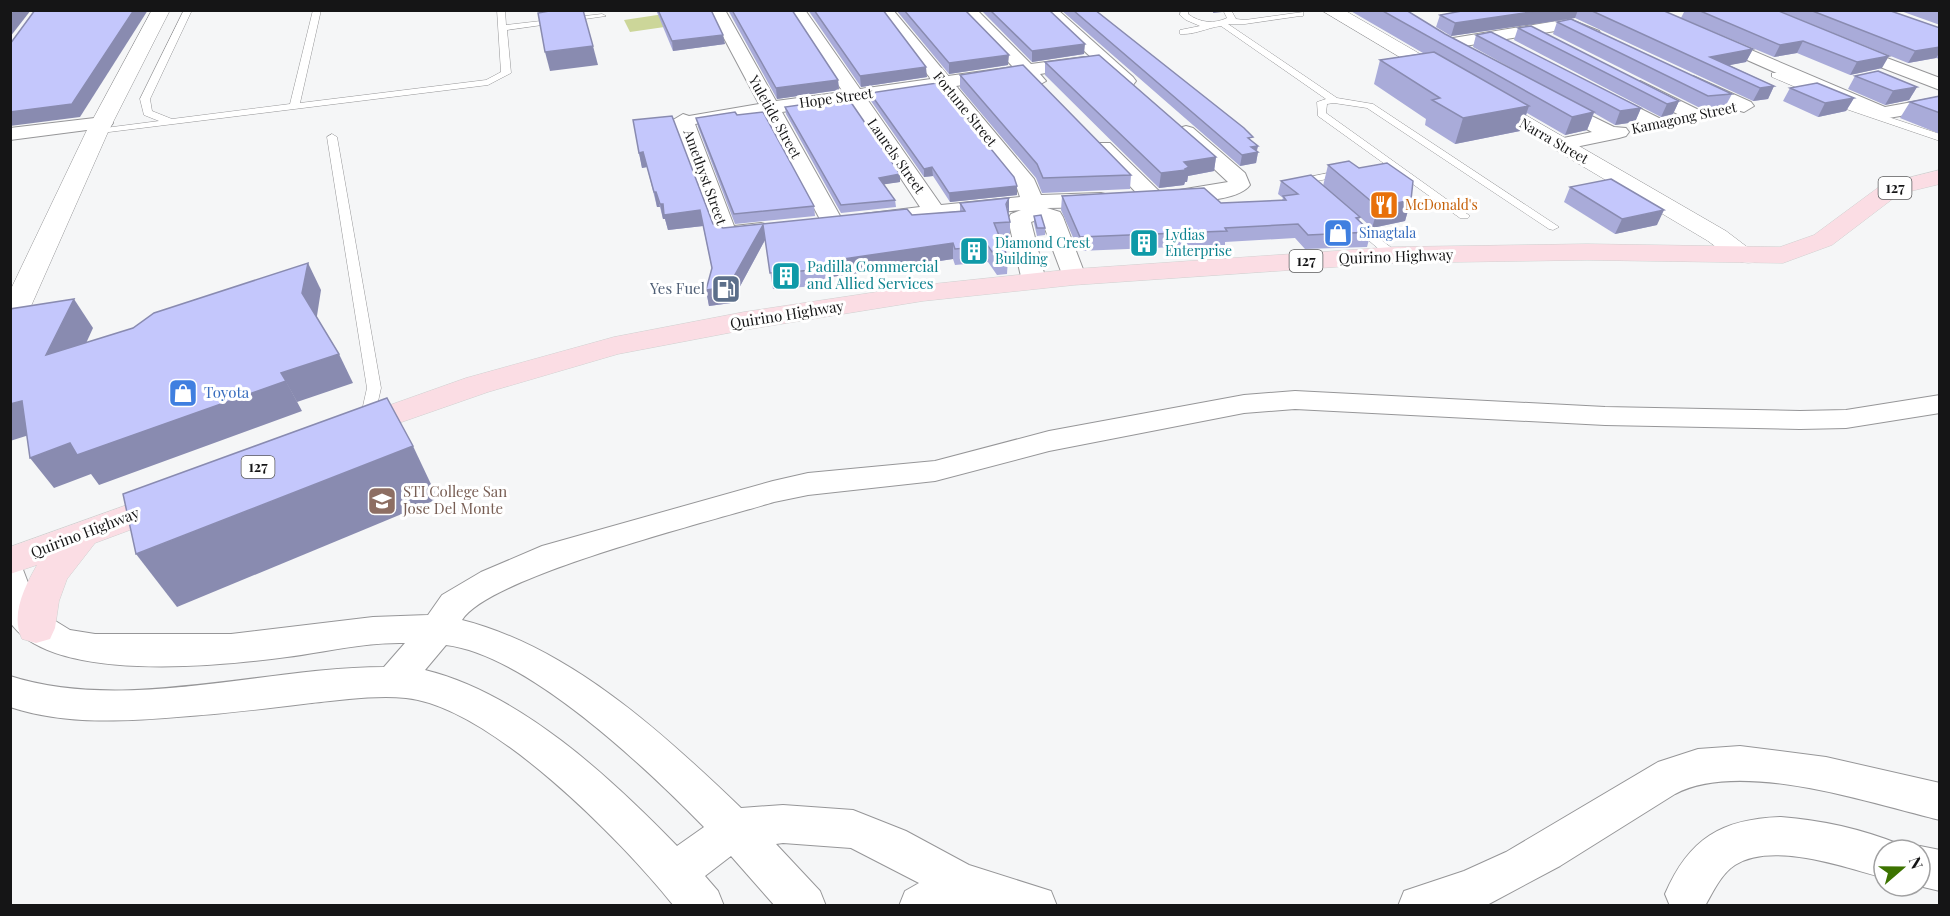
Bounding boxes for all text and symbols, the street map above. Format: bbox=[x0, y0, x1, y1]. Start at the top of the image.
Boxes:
street label: Fortune Street bbox=[929, 67, 1002, 151]
street label: Yuletide Street bbox=[744, 71, 807, 163]
street label: Hope Street bbox=[798, 83, 875, 112]
street label: Kamagong Street bbox=[1630, 97, 1739, 138]
street label: Narra Street bbox=[1516, 113, 1593, 169]
street label: Laurels Street bbox=[863, 114, 930, 198]
street label: Amethyst Street bbox=[679, 125, 732, 228]
road number: 127 bbox=[1878, 177, 1912, 199]
restaurant icon: McDonald's bbox=[1368, 189, 1400, 221]
place label: McDonald's bbox=[1405, 195, 1478, 214]
shop icon: Sinagtala bbox=[1322, 217, 1354, 249]
place label: Sinagtala bbox=[1359, 223, 1416, 242]
place label: Lydias Enterprise bbox=[1165, 225, 1232, 260]
building icon: Lydias Enterprise bbox=[1128, 227, 1160, 259]
place label: Diamond Crest Building bbox=[995, 233, 1091, 268]
building icon: Diamond Crest Building bbox=[958, 235, 990, 267]
street label: Quirino Highway bbox=[1338, 244, 1454, 268]
road number: 127 bbox=[1290, 250, 1322, 272]
place label: Padilla Commercial and Allied Services bbox=[807, 256, 938, 293]
building icon: Padilla Commercial and Allied Services bbox=[770, 260, 802, 292]
fuel station icon: Yes Fuel bbox=[710, 273, 742, 305]
place label: Yes Fuel bbox=[649, 278, 705, 298]
street label: Quirino Highway bbox=[729, 295, 846, 333]
shop icon: Toyota bbox=[167, 377, 199, 409]
place label: Toyota bbox=[204, 382, 250, 402]
road number: 127 bbox=[242, 456, 274, 478]
place label: STI College San Jose Del Monte bbox=[402, 481, 507, 518]
school or university icon: STI College San Jose Del Monte bbox=[366, 485, 398, 517]
street label: Quirino Highway bbox=[27, 502, 142, 562]
north arrow bbox=[1872, 838, 1932, 898]
text: N bbox=[1905, 854, 1929, 872]

